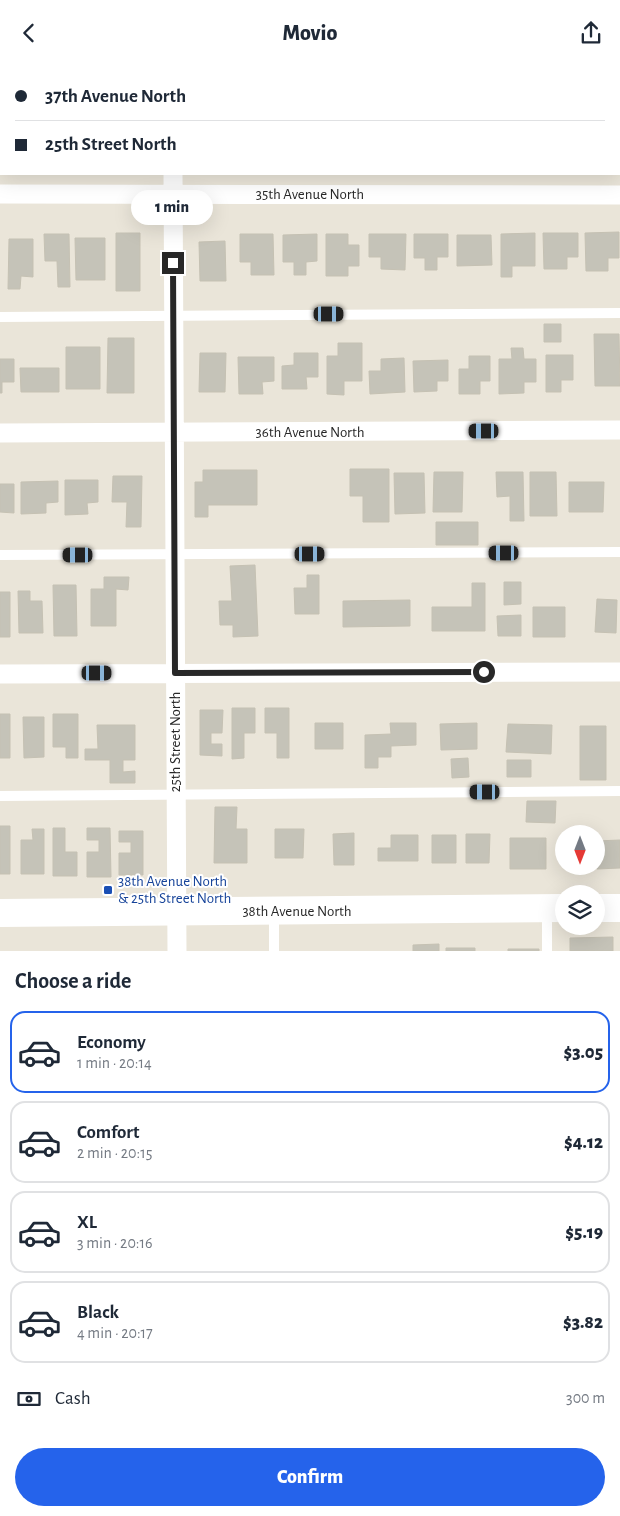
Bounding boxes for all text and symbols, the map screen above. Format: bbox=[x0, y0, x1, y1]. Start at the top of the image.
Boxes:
icon: back bbox=[15, 19, 43, 47]
icon: share bbox=[577, 19, 605, 47]
text: Movio bbox=[283, 22, 337, 44]
text: 37th Avenue North bbox=[45, 87, 186, 106]
text: 25th Street North bbox=[45, 135, 177, 154]
street label: 35th Avenue North bbox=[256, 187, 364, 202]
callout: 1 min bbox=[132, 191, 214, 225]
text: 1 min bbox=[155, 199, 189, 215]
route end bbox=[162, 252, 184, 274]
car bbox=[314, 307, 344, 322]
car bbox=[469, 424, 499, 439]
street label: 36th Avenue North bbox=[255, 425, 365, 440]
car bbox=[489, 546, 519, 561]
car bbox=[295, 547, 325, 562]
car bbox=[63, 548, 93, 563]
route start bbox=[473, 661, 495, 683]
car bbox=[82, 666, 112, 681]
street label: 25th Street North bbox=[168, 692, 183, 792]
car bbox=[470, 785, 500, 800]
north arrow bbox=[555, 825, 605, 875]
map controls bbox=[555, 825, 605, 935]
place label: 38th Avenue North & 25th Street North bbox=[118, 874, 231, 906]
marker: 38th Avenue North & 25th Street North bbox=[102, 884, 114, 896]
button: layers bbox=[555, 885, 605, 935]
street label: 38th Avenue North bbox=[242, 904, 352, 919]
text: Choose a ride bbox=[15, 970, 131, 992]
icon: car bbox=[17, 1030, 62, 1075]
text: Economy bbox=[77, 1033, 146, 1052]
text: $3.05 bbox=[563, 1043, 603, 1062]
text: 1 min · 20:14 bbox=[77, 1055, 152, 1071]
icon: car bbox=[17, 1120, 62, 1165]
text: Comfort bbox=[77, 1123, 139, 1142]
text: $4.12 bbox=[564, 1133, 603, 1152]
text: 2 min · 20:15 bbox=[77, 1145, 152, 1161]
icon: car bbox=[17, 1210, 62, 1255]
text: XL bbox=[77, 1213, 97, 1232]
text: $5.19 bbox=[565, 1223, 603, 1242]
text: 3 min · 20:16 bbox=[77, 1235, 153, 1251]
icon: car bbox=[17, 1300, 62, 1345]
text: Black bbox=[77, 1303, 119, 1322]
text: $3.82 bbox=[563, 1313, 603, 1332]
text: 4 min · 20:17 bbox=[77, 1325, 153, 1341]
icon: cash bbox=[15, 1385, 43, 1413]
text: Cash bbox=[55, 1389, 91, 1408]
text: 300 m bbox=[566, 1390, 605, 1406]
button: Confirm bbox=[15, 1448, 605, 1506]

